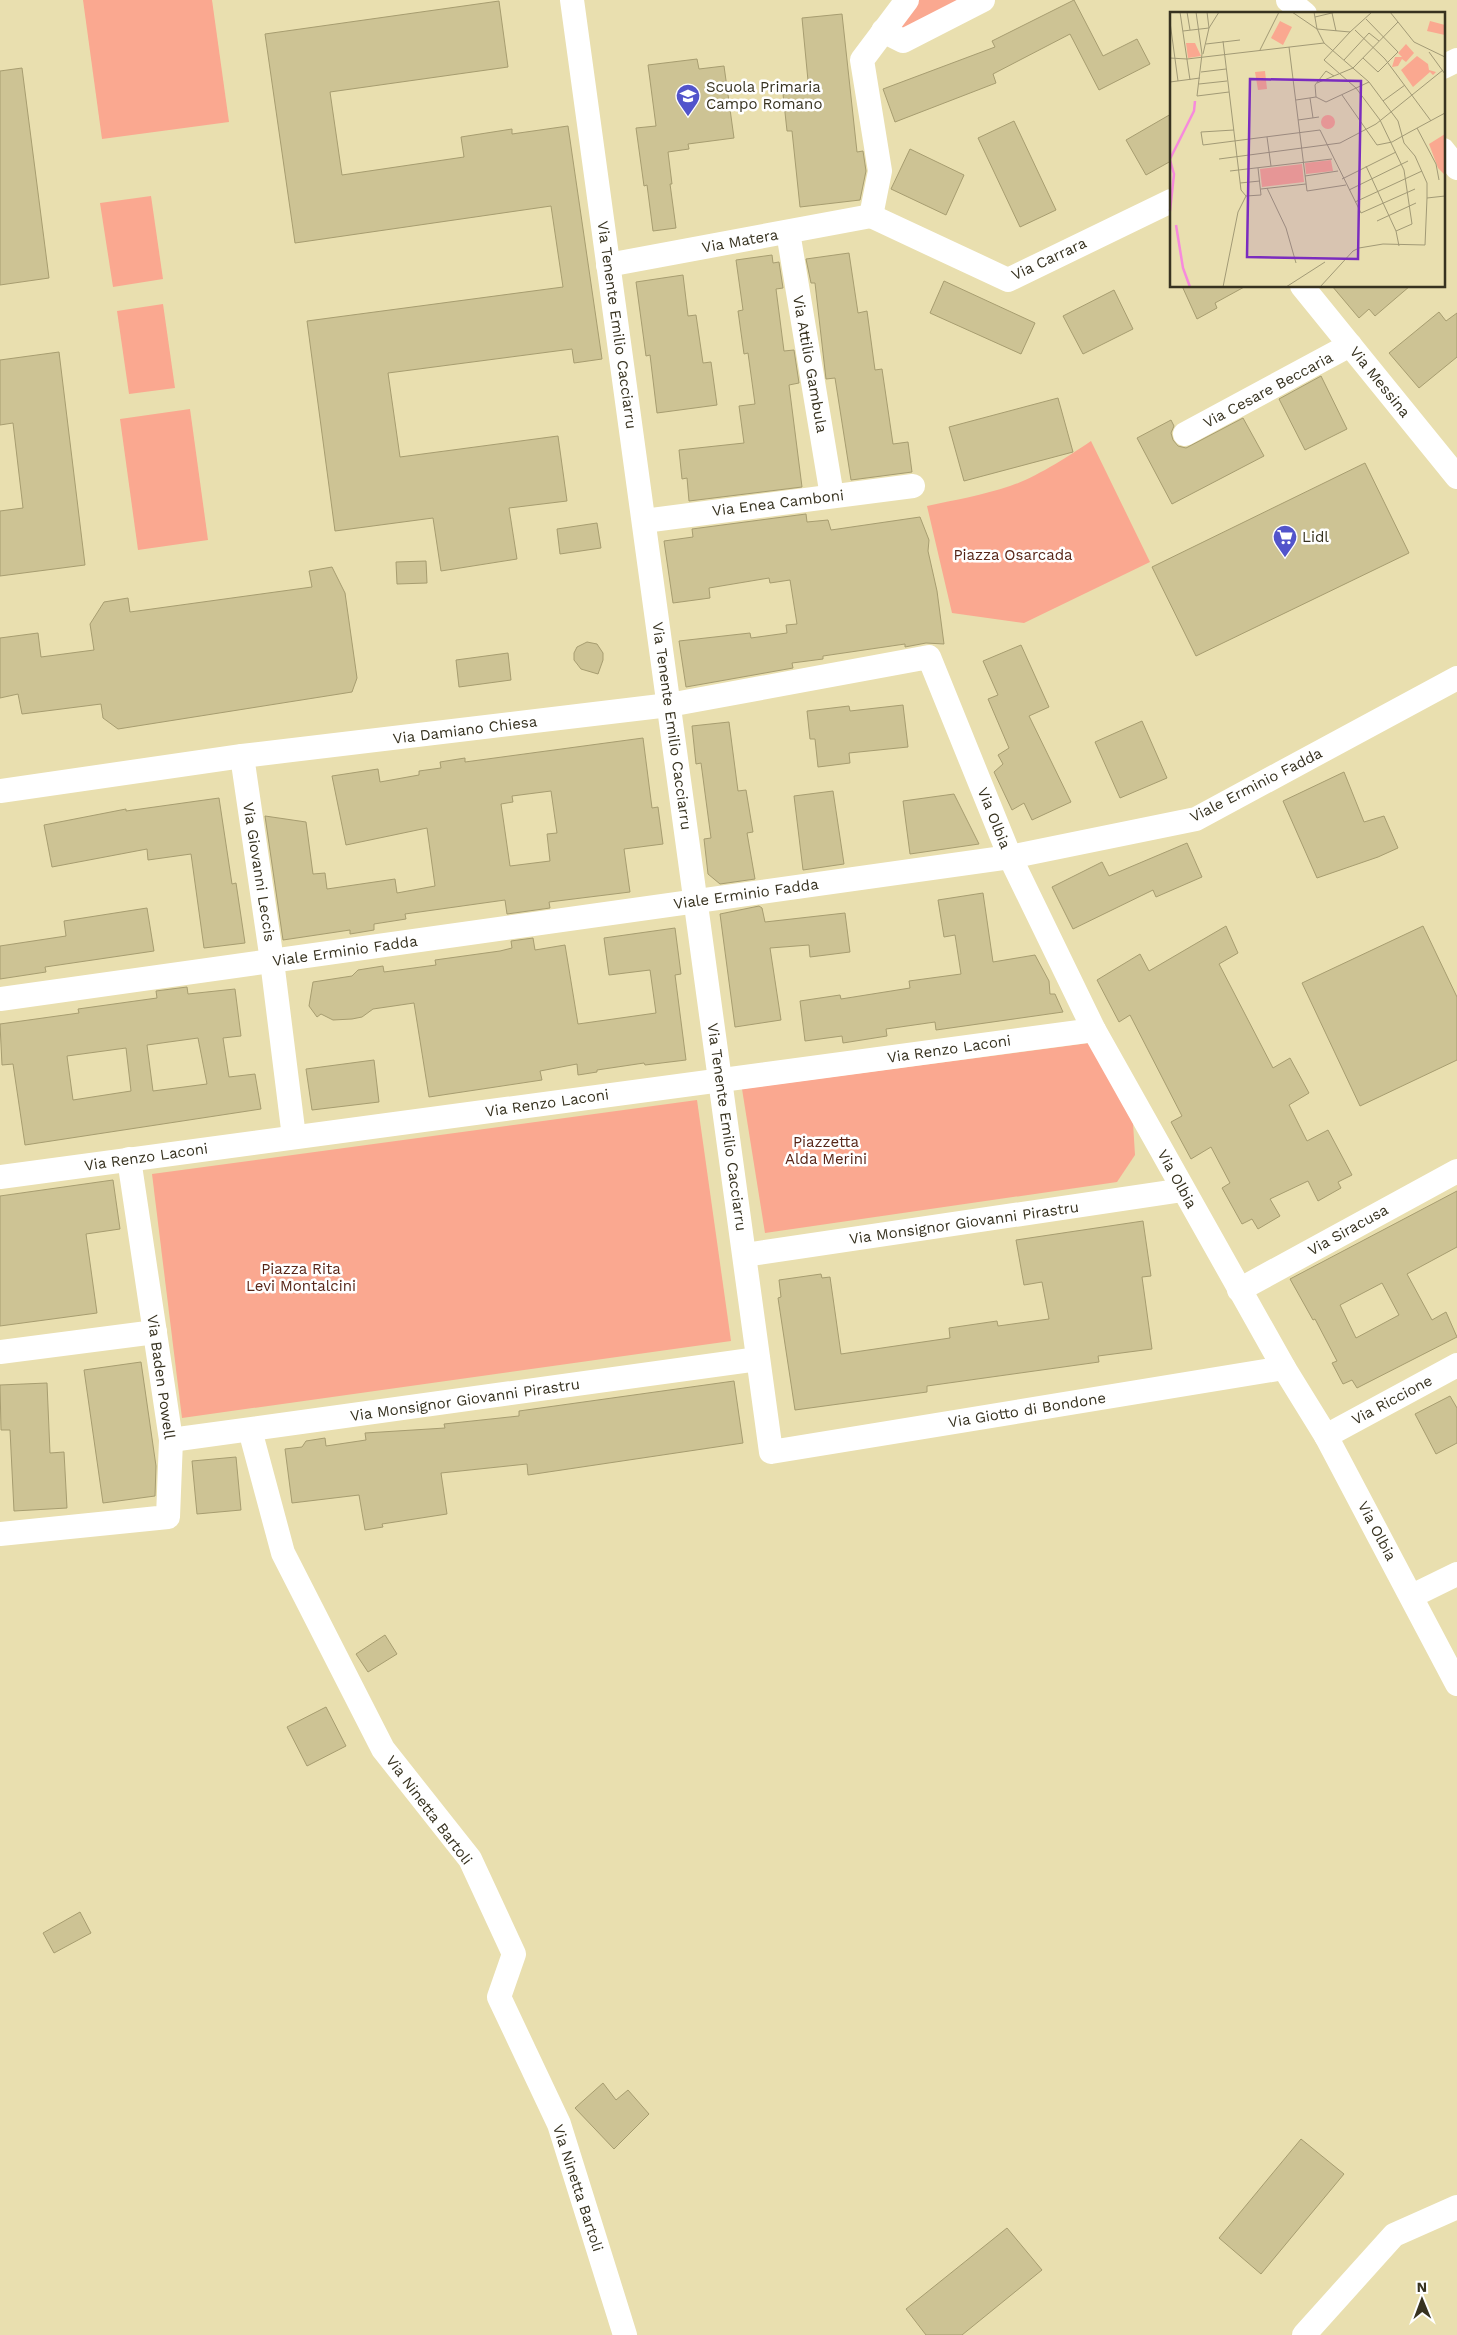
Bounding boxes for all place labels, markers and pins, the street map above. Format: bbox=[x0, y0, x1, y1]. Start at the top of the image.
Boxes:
place label: Scuola Primaria Campo Romano bbox=[706, 78, 822, 113]
school or university icon: Scuola Primaria Campo Romano bbox=[675, 83, 701, 117]
supermarket icon: Lidl bbox=[1272, 524, 1298, 558]
place label: Lidl bbox=[1302, 528, 1329, 546]

